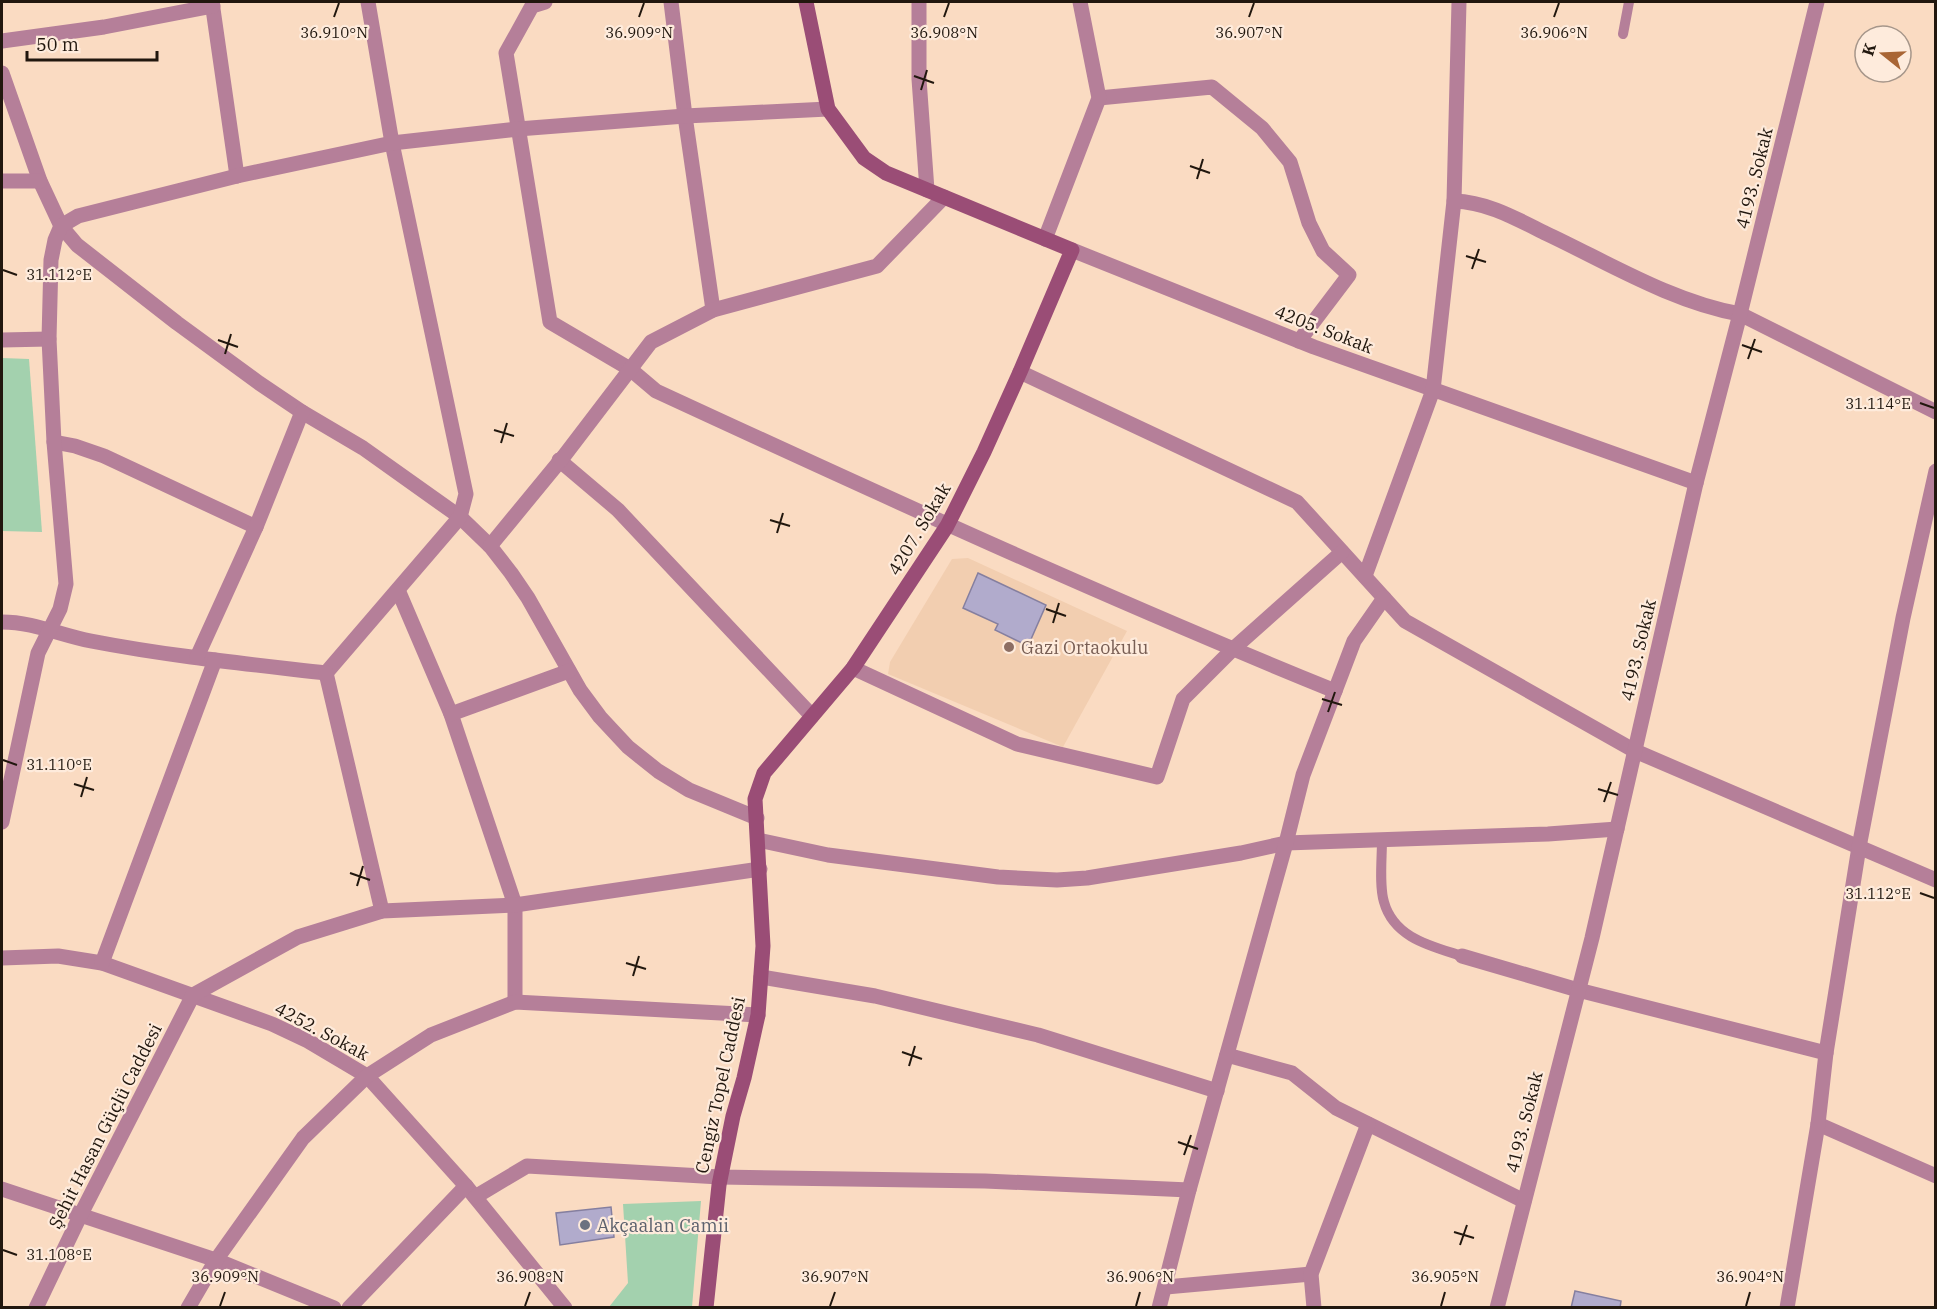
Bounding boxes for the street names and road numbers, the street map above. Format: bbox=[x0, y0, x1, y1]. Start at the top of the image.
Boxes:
street label: 4193. Sokak bbox=[1730, 124, 1778, 231]
street label: 4205. Sokak bbox=[1271, 300, 1377, 359]
street label: 4207. Sokak bbox=[882, 478, 956, 579]
street label: 4193. Sokak bbox=[1615, 596, 1661, 703]
street label: Cengiz Topel Caddesi bbox=[690, 994, 750, 1176]
street label: 4252. Sokak bbox=[271, 996, 374, 1066]
street label: Şehit Hasan Güçlü Caddesi bbox=[43, 1019, 167, 1233]
street label: 4193. Sokak bbox=[1500, 1068, 1548, 1175]

